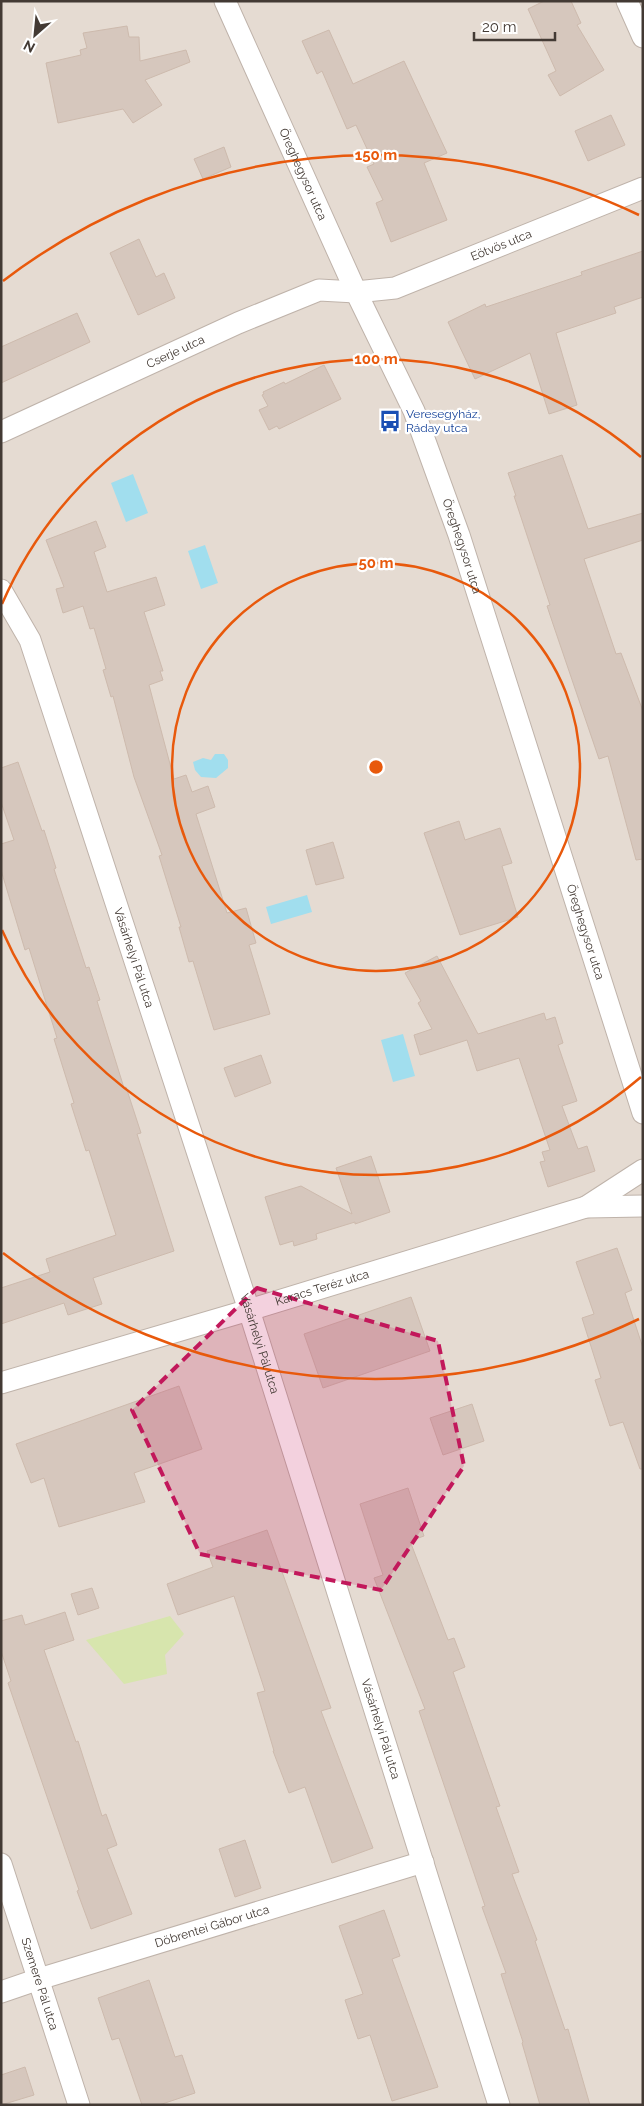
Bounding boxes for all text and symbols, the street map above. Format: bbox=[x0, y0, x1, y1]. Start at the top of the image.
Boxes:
north arrow bbox=[10, 10, 60, 60]
scale bar bbox=[474, 10, 555, 42]
text: 20 m bbox=[482, 18, 517, 36]
text: N bbox=[21, 37, 37, 56]
street label: Öreghegysor utca bbox=[276, 126, 330, 222]
text: 150 m bbox=[355, 146, 397, 164]
street label: Eötvös utca bbox=[469, 227, 534, 264]
street label: Cserje utca bbox=[144, 332, 207, 371]
text: 100 m bbox=[354, 350, 398, 368]
place label: Veresegyház, Ráday utca bbox=[406, 407, 480, 435]
bus stop icon: Veresegyház, Ráday utca bbox=[377, 408, 403, 434]
street label: Öreghegysor utca bbox=[439, 497, 484, 596]
text: 50 m bbox=[358, 554, 394, 572]
centre of rings bbox=[367, 758, 385, 776]
street label: Öreghegysor utca bbox=[564, 882, 607, 981]
street label: Vásárhelyi Pál utca bbox=[111, 906, 157, 1009]
street label: Karacs Teréz utca bbox=[274, 1267, 371, 1309]
street label: Vásárhelyi Pál utca bbox=[237, 1292, 282, 1395]
street label: Vásárhelyi Pál utca bbox=[358, 1677, 403, 1781]
street label: Döbrentei Gábor utca bbox=[153, 1902, 271, 1950]
street label: Szemere Pál utca bbox=[18, 1936, 61, 2032]

